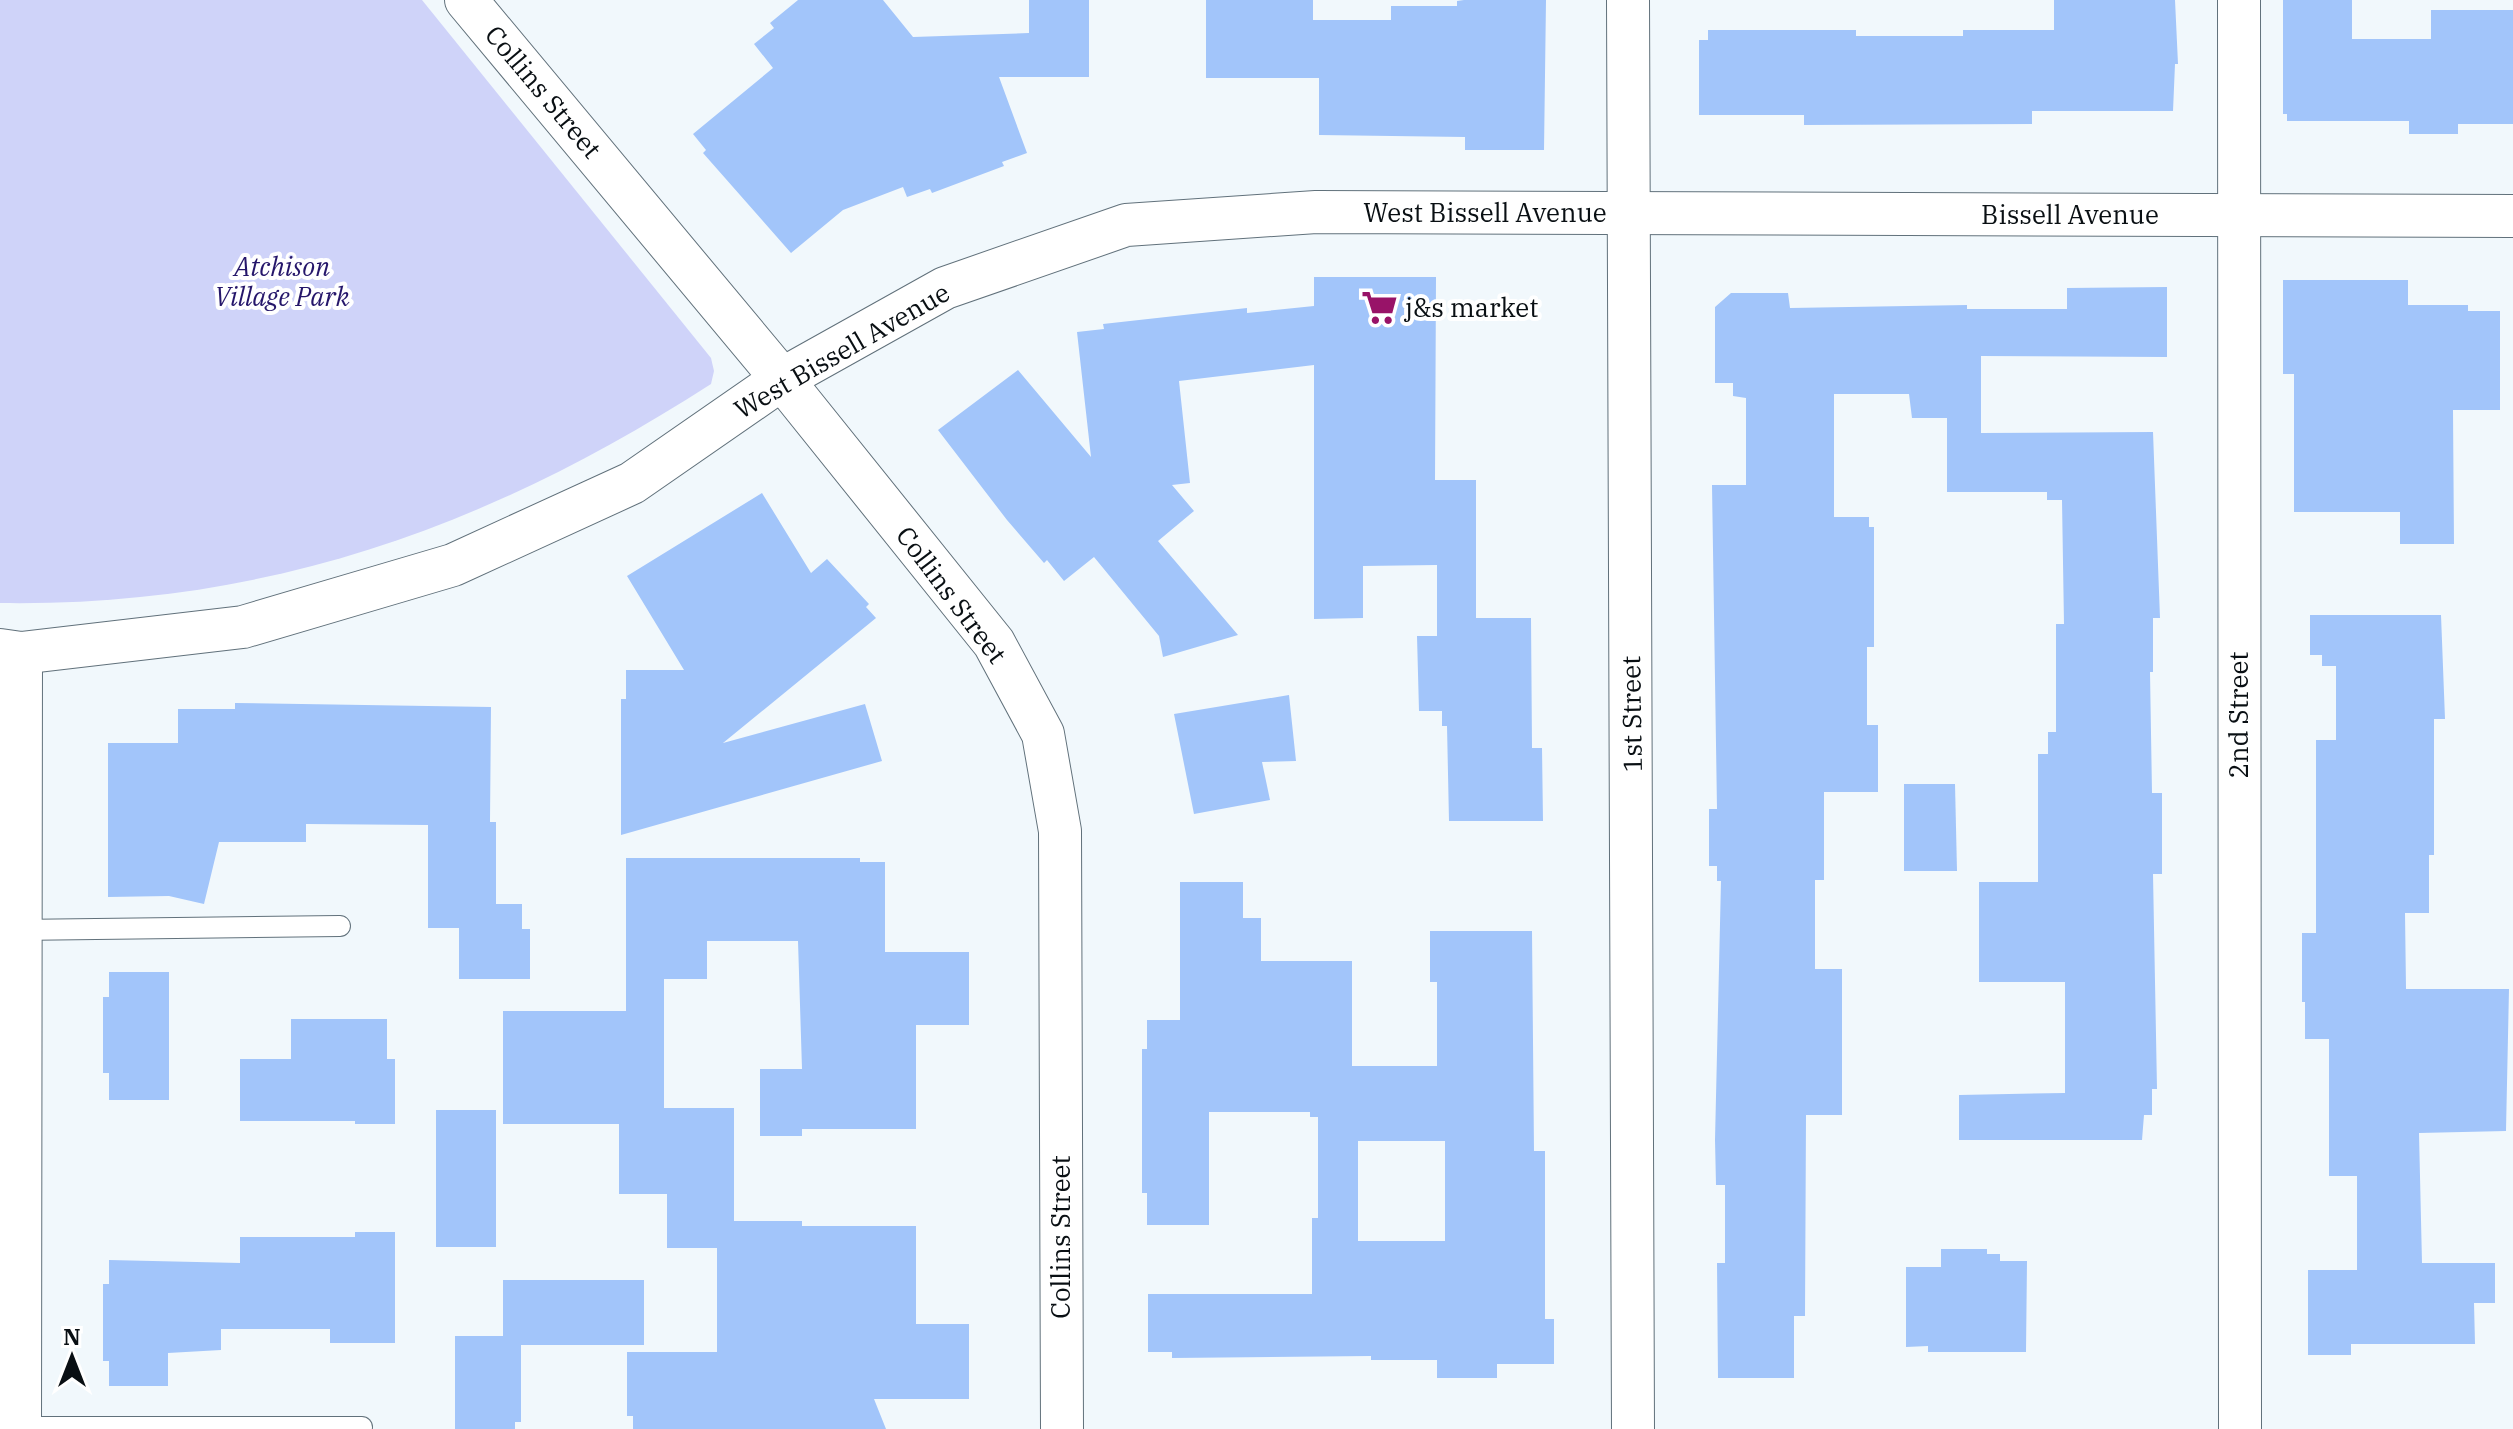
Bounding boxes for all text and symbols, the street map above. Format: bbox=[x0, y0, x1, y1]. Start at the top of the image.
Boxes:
street label: Collins Street bbox=[478, 18, 609, 165]
street label: West Bissell Avenue bbox=[1363, 195, 1607, 229]
street label: Bissell Avenue bbox=[1981, 197, 2159, 231]
park label: Atchison Village Park bbox=[214, 249, 350, 313]
street label: West Bissell Avenue bbox=[728, 275, 955, 426]
supermarket icon: j&s market bbox=[1360, 289, 1398, 327]
place label: j&s market bbox=[1403, 290, 1538, 324]
street label: Collins Street bbox=[889, 519, 1015, 670]
street label: 2nd Street bbox=[2221, 651, 2255, 779]
street label: 1st Street bbox=[1613, 656, 1649, 772]
street label: Collins Street bbox=[1043, 1155, 1077, 1319]
north arrow bbox=[32, 1317, 112, 1397]
text: N bbox=[63, 1322, 81, 1351]

